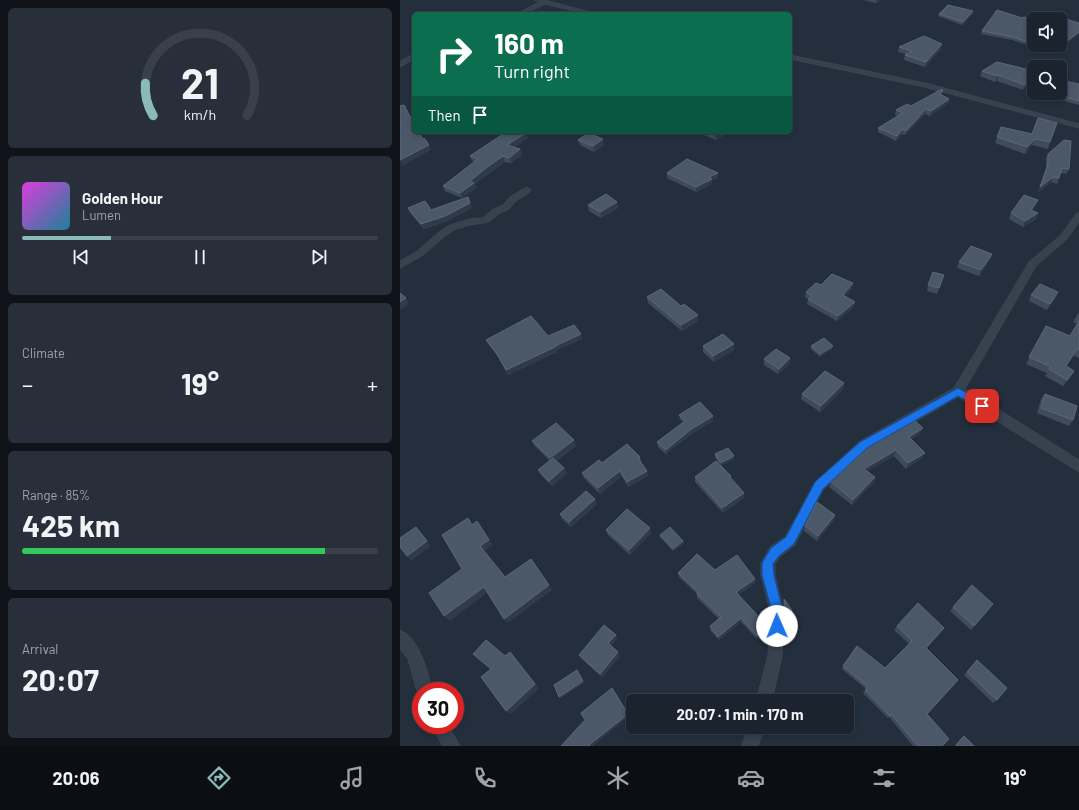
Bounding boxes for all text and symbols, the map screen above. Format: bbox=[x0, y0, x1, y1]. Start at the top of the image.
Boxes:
map controls bbox=[1027, 12, 1067, 100]
button: sound bbox=[1027, 12, 1067, 52]
text: 160 m bbox=[494, 26, 564, 60]
icon: right bbox=[428, 28, 480, 80]
text: 21 bbox=[181, 57, 219, 107]
text: Turn right bbox=[494, 60, 570, 82]
button: search bbox=[1027, 60, 1067, 100]
icon: arrive bbox=[469, 104, 491, 126]
text: km/h bbox=[184, 105, 216, 122]
text: Then bbox=[428, 106, 461, 124]
text: Golden Hour bbox=[82, 189, 163, 207]
text: Lumen bbox=[82, 207, 121, 223]
icon: previous bbox=[70, 246, 92, 268]
icon: pause bbox=[189, 246, 211, 268]
icon: next bbox=[308, 246, 330, 268]
text: Climate bbox=[22, 345, 65, 361]
text: 19° bbox=[181, 365, 219, 401]
text: − bbox=[22, 371, 33, 397]
text: + bbox=[367, 371, 378, 397]
pin bbox=[965, 389, 999, 423]
icon: arrive bbox=[971, 395, 993, 417]
text: Range · 85% bbox=[22, 487, 90, 503]
text: 425 km bbox=[22, 507, 120, 543]
position arrow bbox=[756, 605, 798, 647]
text: Arrival bbox=[22, 641, 58, 657]
text: 20:07 bbox=[22, 661, 99, 697]
speed limit sign: 30 bbox=[412, 682, 464, 734]
text: 20:07 · 1 min · 170 m bbox=[676, 705, 804, 723]
icon: directions bbox=[205, 764, 233, 792]
icon: music bbox=[338, 764, 366, 792]
icon: phone bbox=[471, 764, 499, 792]
icon: climate bbox=[604, 764, 632, 792]
icon: car bbox=[737, 764, 765, 792]
icon: filters bbox=[870, 764, 898, 792]
text: 20:06 bbox=[53, 767, 99, 789]
text: 19° bbox=[1004, 767, 1026, 789]

